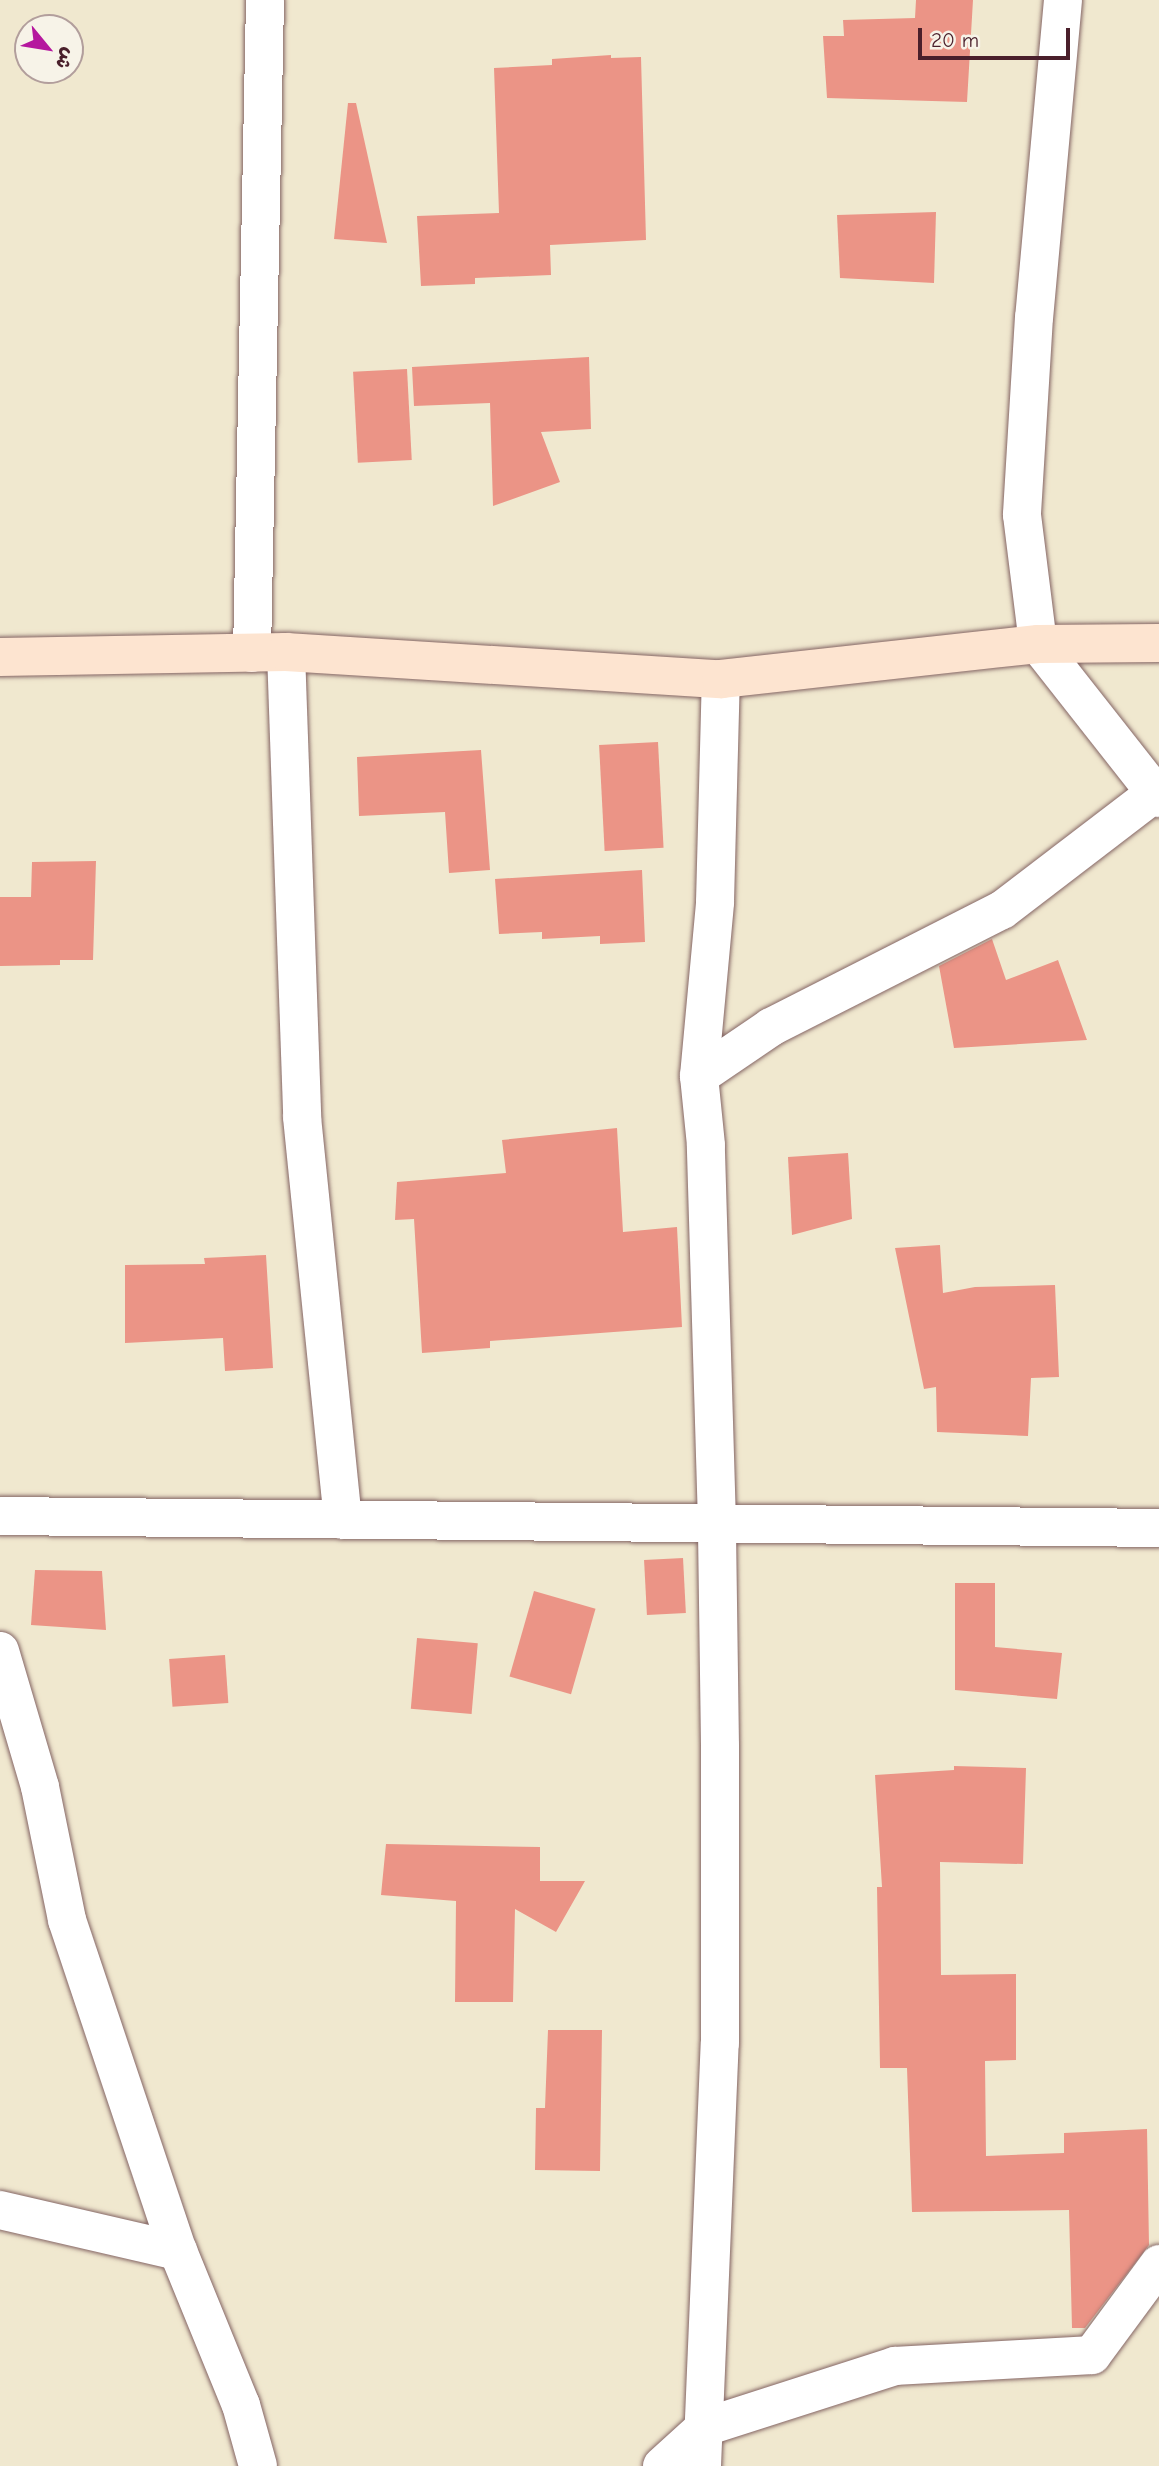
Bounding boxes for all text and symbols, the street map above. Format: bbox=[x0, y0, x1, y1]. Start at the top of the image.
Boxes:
north arrow bbox=[14, 14, 84, 84]
scale bar bbox=[921, 14, 1073, 58]
text: 20 m bbox=[931, 28, 979, 52]
text: ش bbox=[51, 44, 80, 73]

